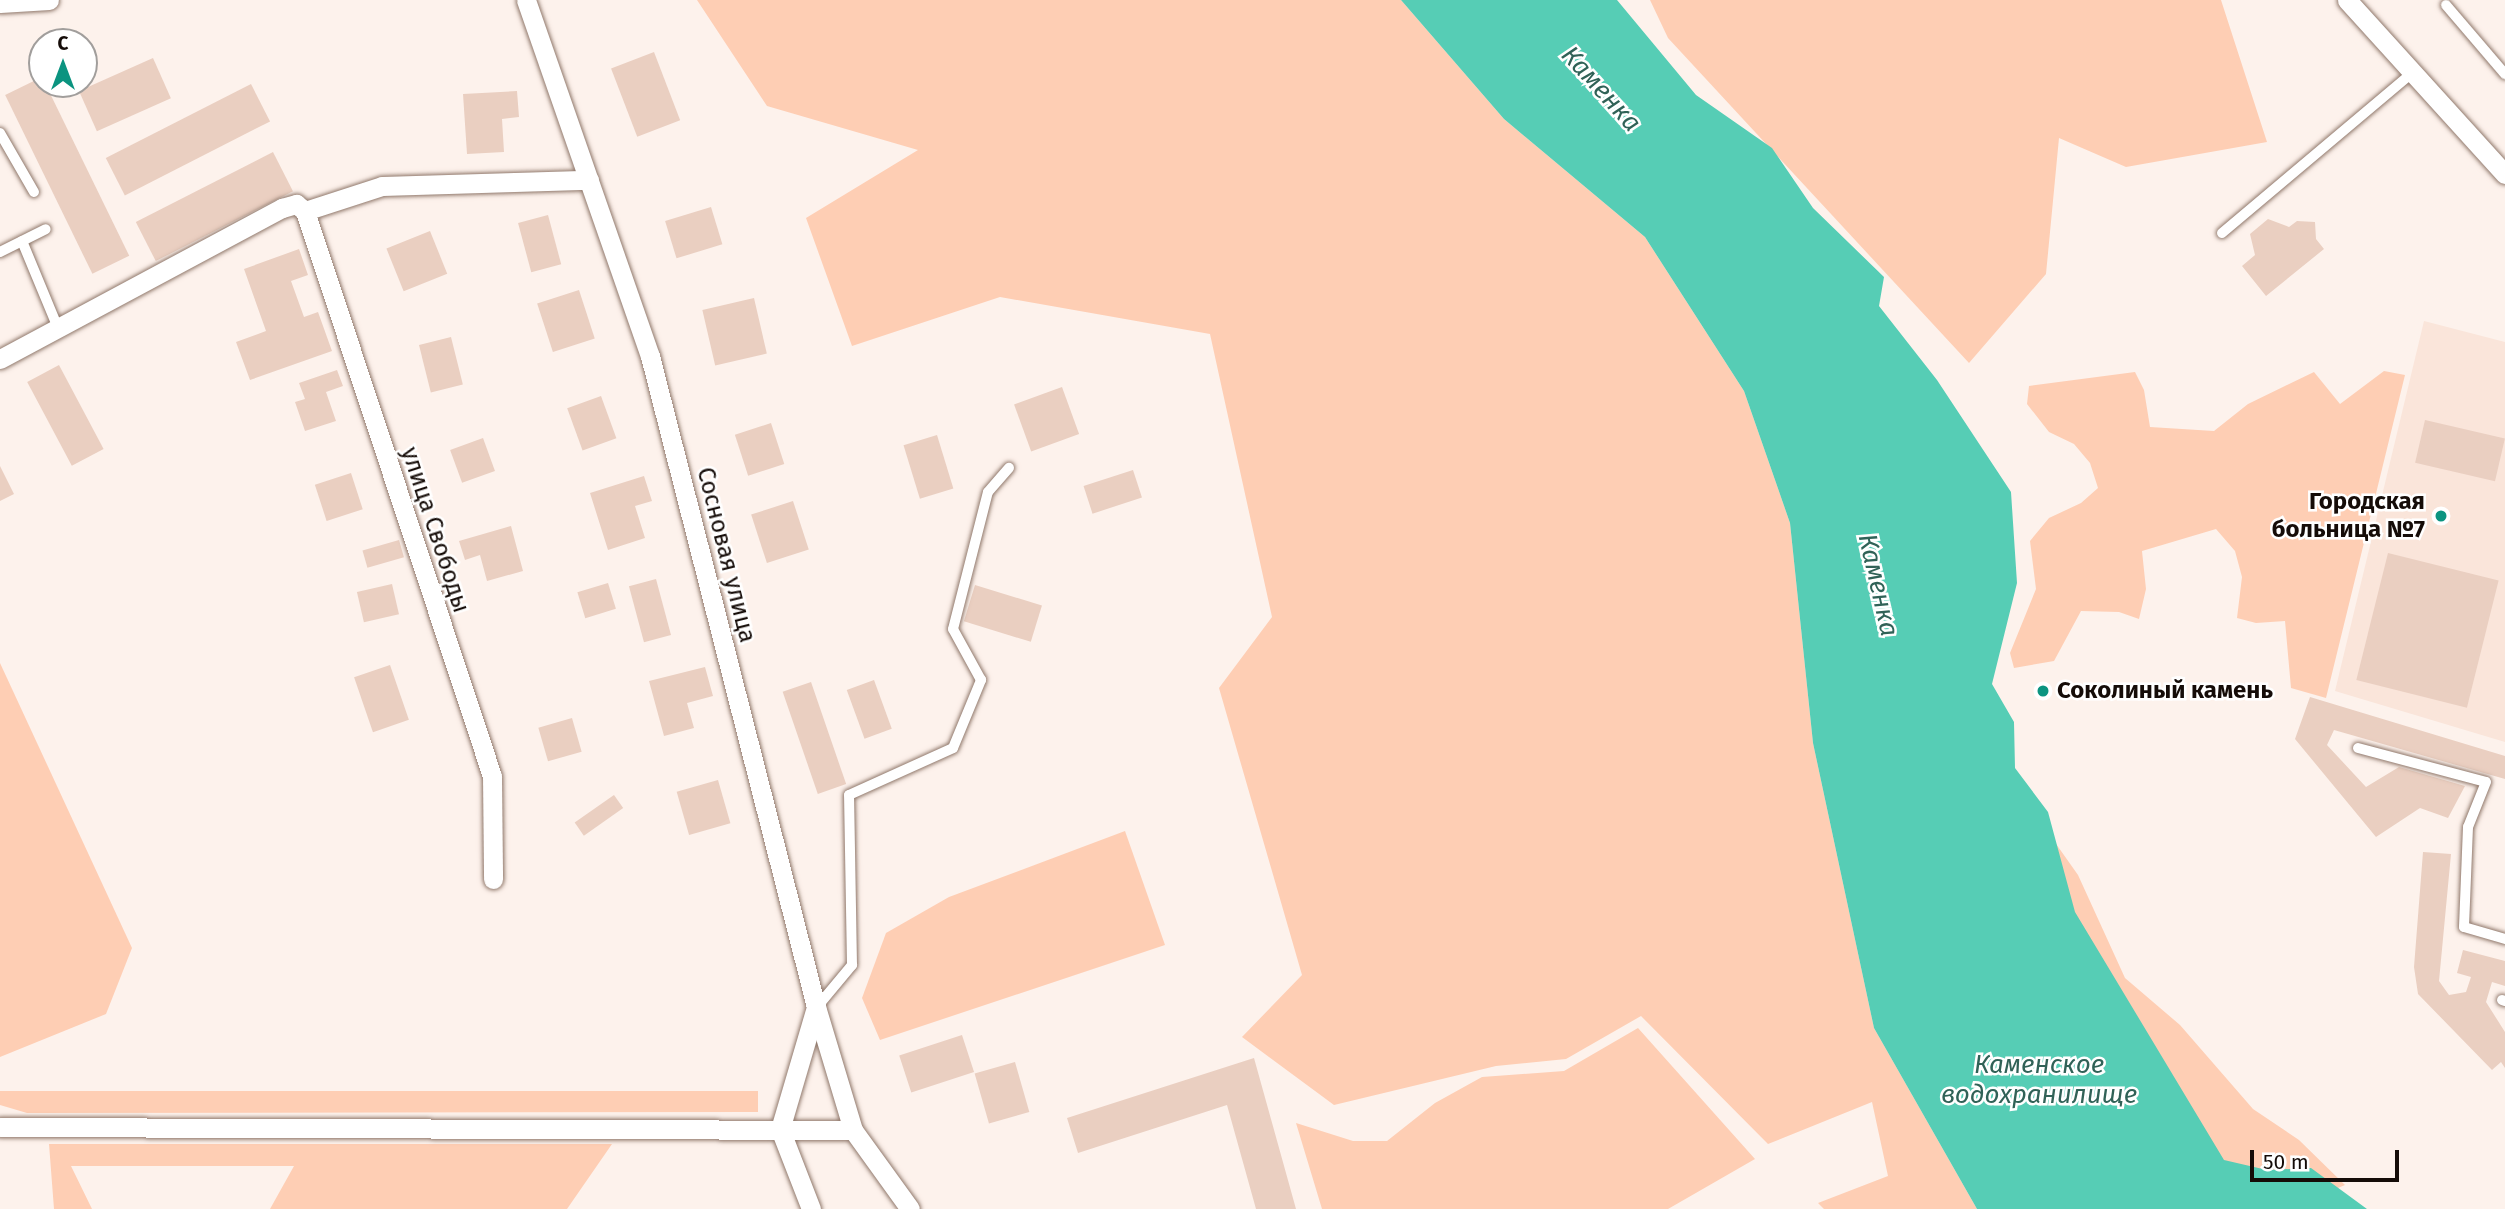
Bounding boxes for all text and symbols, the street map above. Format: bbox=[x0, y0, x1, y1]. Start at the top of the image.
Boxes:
north arrow bbox=[28, 28, 98, 98]
text: С bbox=[58, 32, 68, 55]
water label: Каменка bbox=[1555, 40, 1647, 138]
street label: улица Свободы bbox=[395, 444, 475, 616]
street label: Сосновая улица bbox=[690, 464, 762, 646]
place label: Городская больница №7 bbox=[2272, 488, 2425, 544]
marker: Городская больница №7 bbox=[2431, 506, 2451, 526]
water label: Каменка bbox=[1851, 531, 1905, 639]
place label: Соколиный камень bbox=[2057, 677, 2273, 705]
marker: Соколиный камень bbox=[2035, 683, 2051, 699]
water label: Каменское водохранилище bbox=[1941, 1049, 2137, 1110]
scale bar bbox=[2253, 1136, 2402, 1180]
text: 50 m bbox=[2263, 1149, 2309, 1175]

